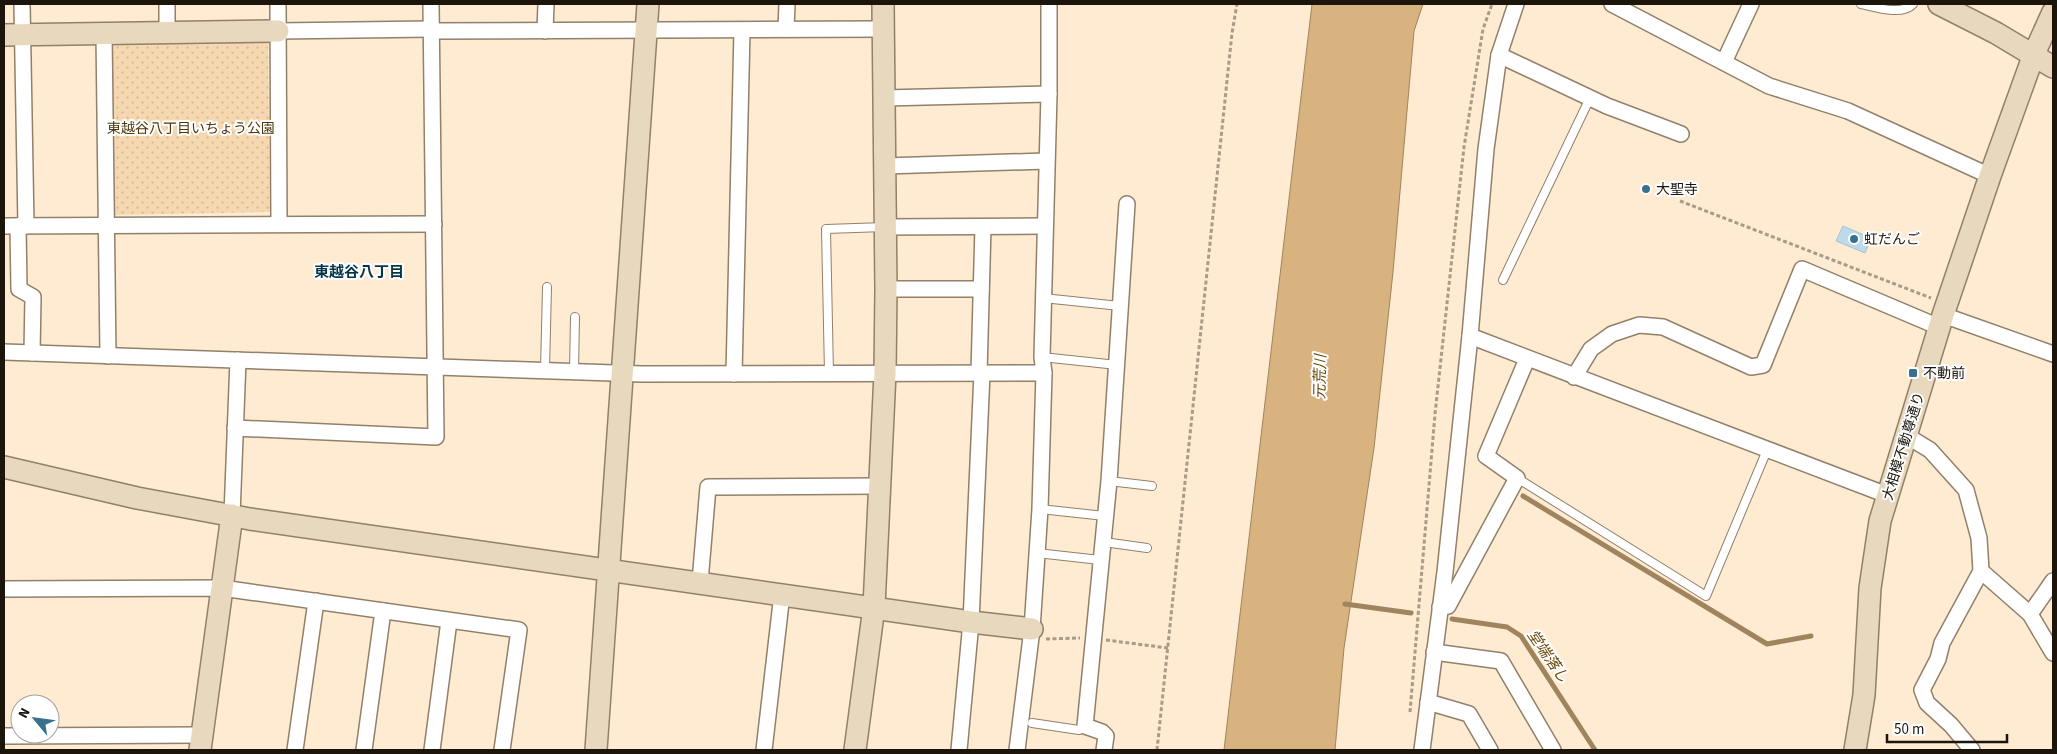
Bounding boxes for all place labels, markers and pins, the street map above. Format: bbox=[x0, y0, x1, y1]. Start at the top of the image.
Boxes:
place label: 大聖寺 bbox=[1656, 180, 1698, 200]
marker: 大聖寺 bbox=[1640, 183, 1652, 195]
place label: 虹だんご bbox=[1864, 230, 1920, 250]
marker: 虹だんご bbox=[1848, 233, 1860, 245]
place label: 不動前 bbox=[1923, 364, 1965, 384]
marker: 不動前 bbox=[1907, 367, 1919, 379]

